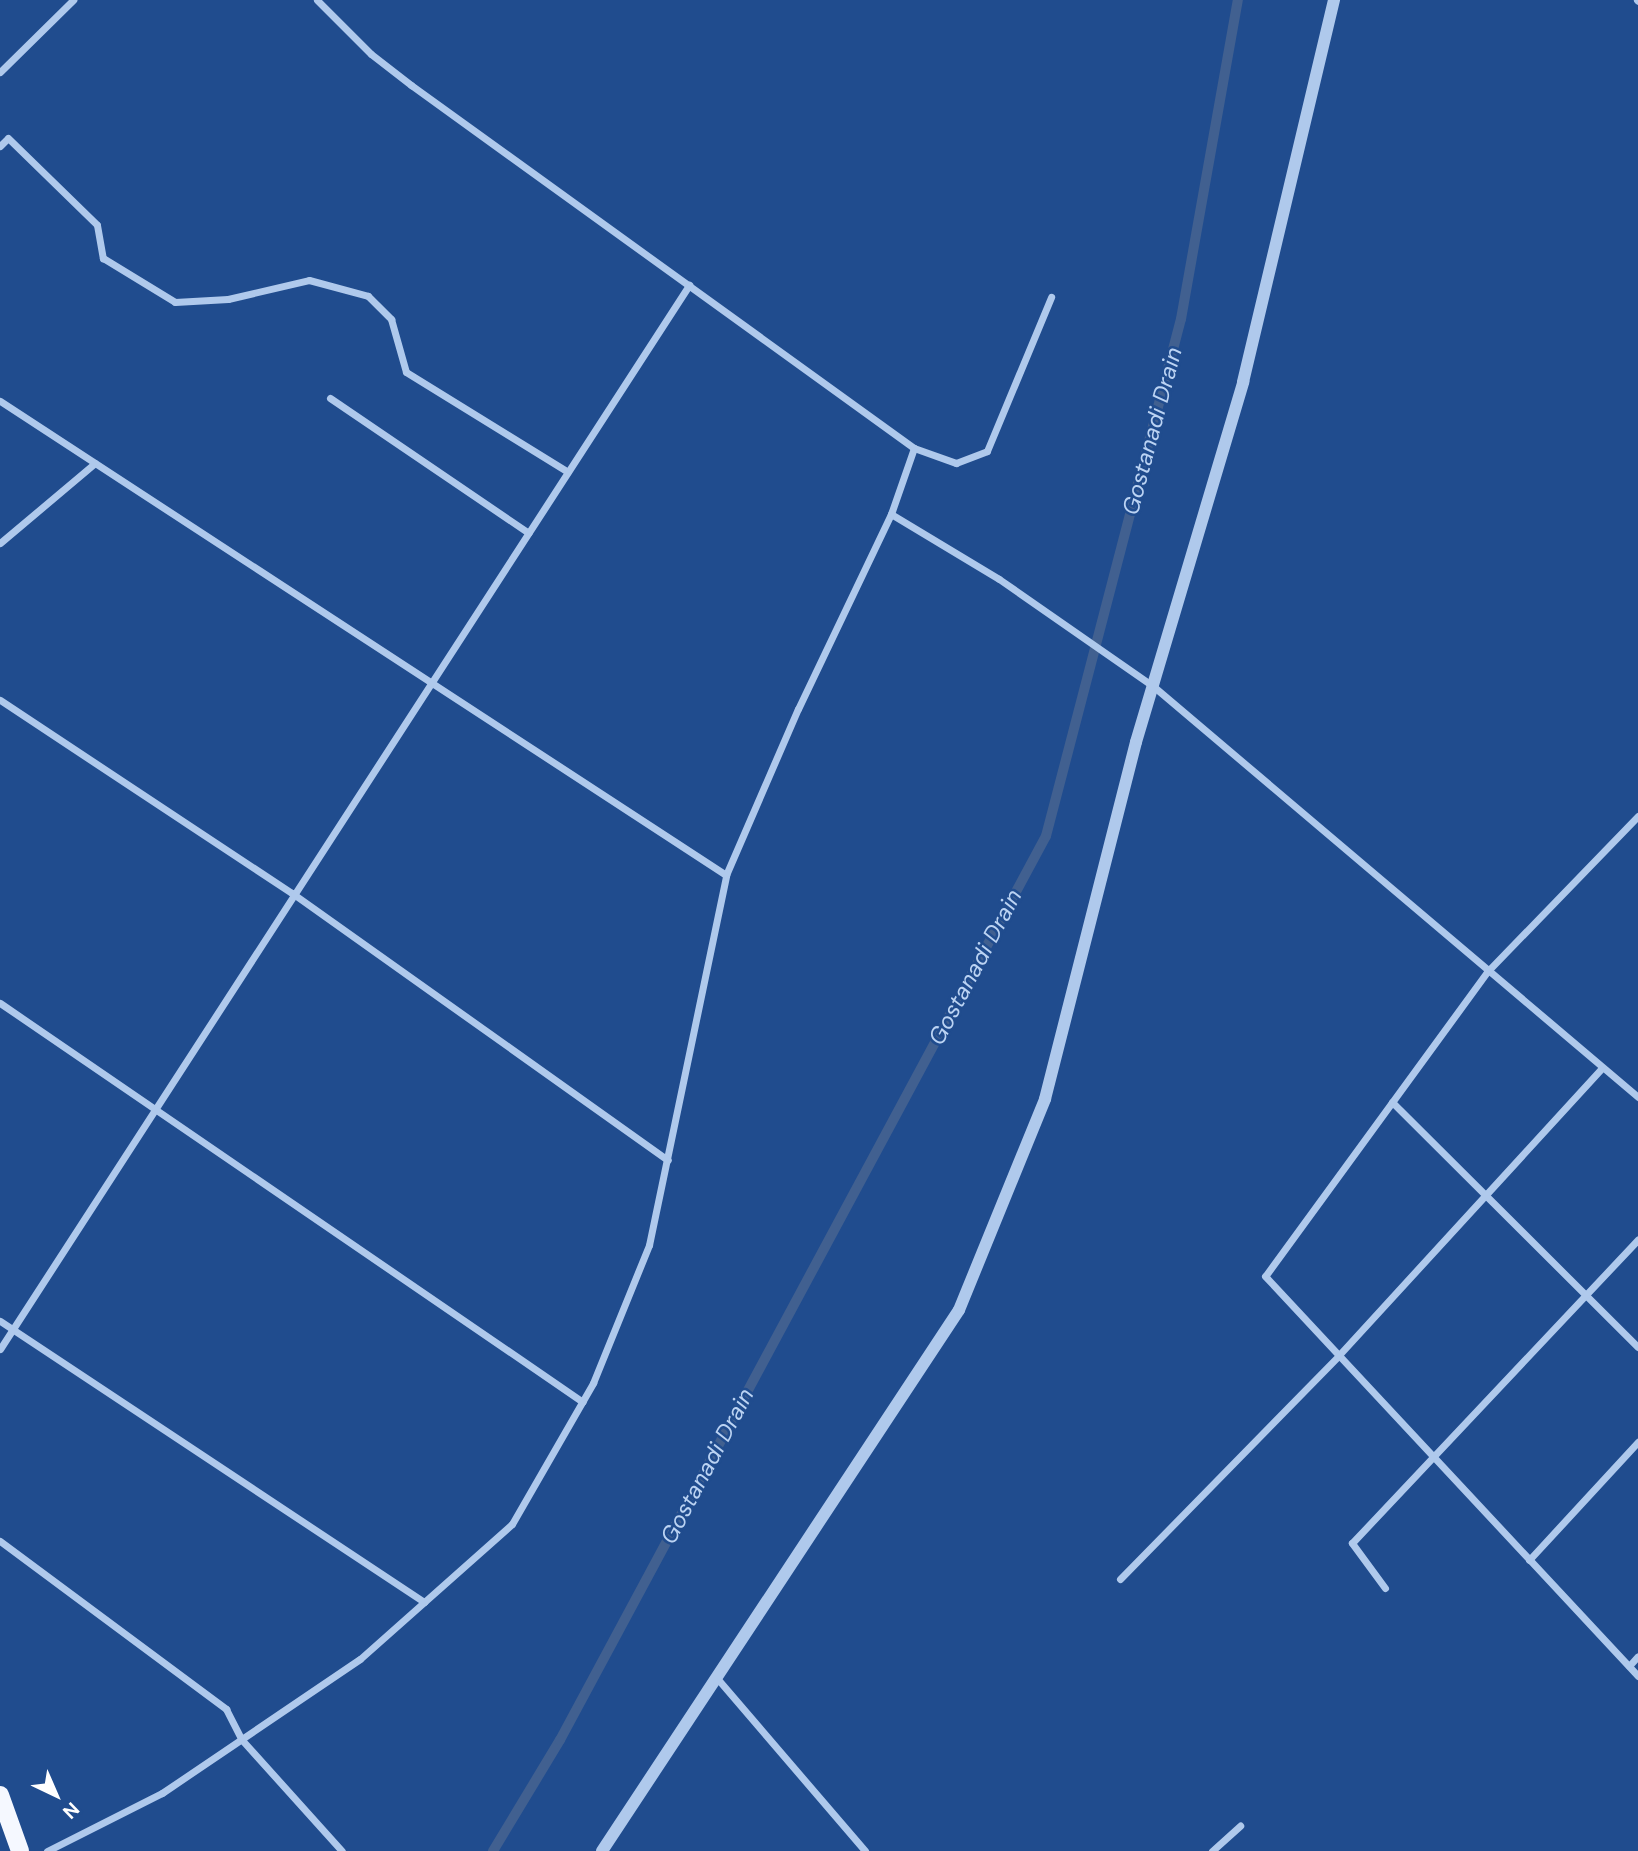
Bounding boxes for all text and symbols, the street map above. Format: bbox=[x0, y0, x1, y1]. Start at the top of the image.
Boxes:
water label: Gostanadi Drain bbox=[1116, 344, 1188, 518]
water label: Gostanadi Drain bbox=[922, 885, 1028, 1049]
water label: Gostanadi Drain bbox=[654, 1384, 760, 1548]
north arrow bbox=[21, 1760, 91, 1830]
text: N bbox=[57, 1797, 85, 1824]

